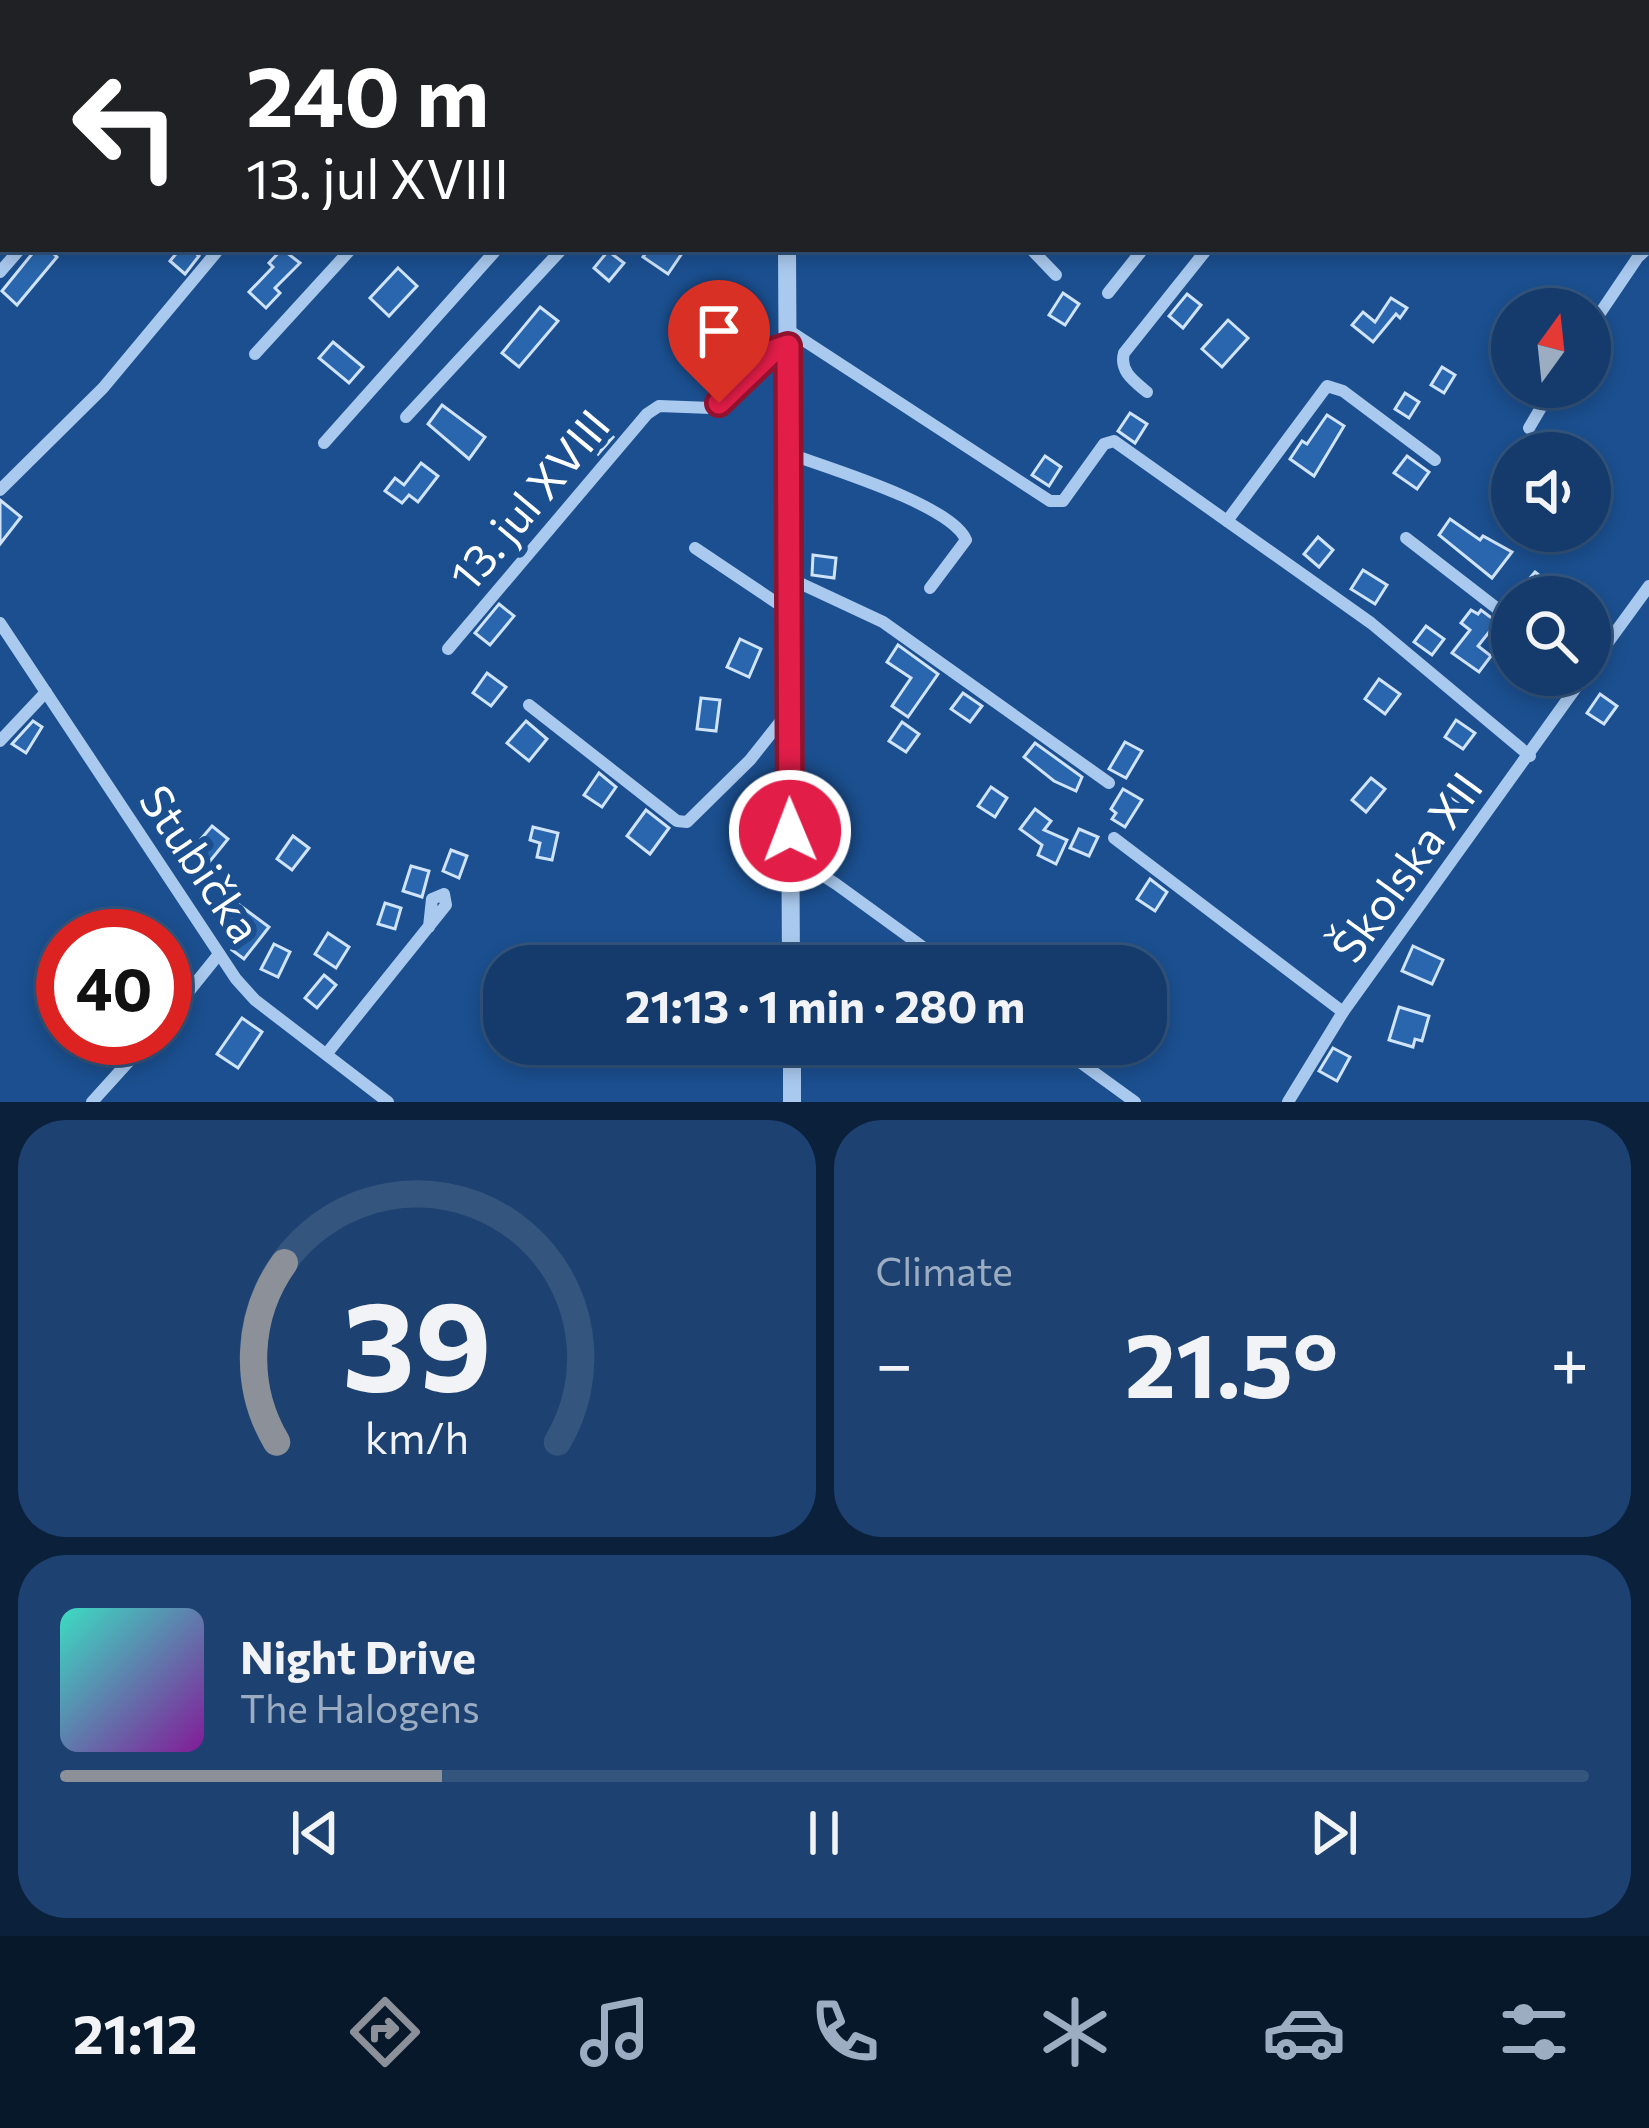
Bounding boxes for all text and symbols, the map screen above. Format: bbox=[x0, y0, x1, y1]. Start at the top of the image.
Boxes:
text: 240 m bbox=[246, 42, 489, 144]
icon: left bbox=[48, 48, 204, 204]
text: 13. jul XVIII bbox=[246, 144, 509, 210]
pin bbox=[668, 280, 770, 403]
north arrow bbox=[1491, 288, 1611, 408]
map controls bbox=[1491, 288, 1611, 696]
icon: arrive bbox=[686, 298, 752, 364]
street label: 13. jul XVIII bbox=[436, 397, 620, 601]
button: sound bbox=[1491, 432, 1611, 552]
button: search bbox=[1491, 576, 1611, 696]
street label: Školska XII bbox=[1318, 761, 1492, 971]
position arrow bbox=[727, 768, 853, 894]
street label: Stubička bbox=[129, 774, 275, 952]
speed limit sign: 40 bbox=[36, 909, 192, 1065]
text: 21:13 · 1 min · 280 m bbox=[625, 977, 1025, 1032]
text: Climate bbox=[876, 1246, 1013, 1294]
text: 39 bbox=[342, 1264, 492, 1417]
text: 21.5° bbox=[1125, 1306, 1338, 1417]
text: − bbox=[876, 1321, 913, 1402]
text: + bbox=[1550, 1321, 1589, 1402]
text: km/h bbox=[365, 1409, 469, 1462]
text: Night Drive bbox=[240, 1628, 476, 1683]
text: The Halogens bbox=[240, 1683, 480, 1731]
icon: previous bbox=[282, 1800, 348, 1866]
icon: pause bbox=[791, 1800, 857, 1866]
icon: next bbox=[1301, 1800, 1367, 1866]
icon: directions bbox=[343, 1990, 427, 2074]
icon: music bbox=[573, 1990, 657, 2074]
icon: phone bbox=[803, 1990, 887, 2074]
icon: climate bbox=[1033, 1990, 1117, 2074]
icon: car bbox=[1262, 1990, 1346, 2074]
icon: filters bbox=[1492, 1990, 1576, 2074]
text: 21:12 bbox=[73, 1999, 197, 2065]

